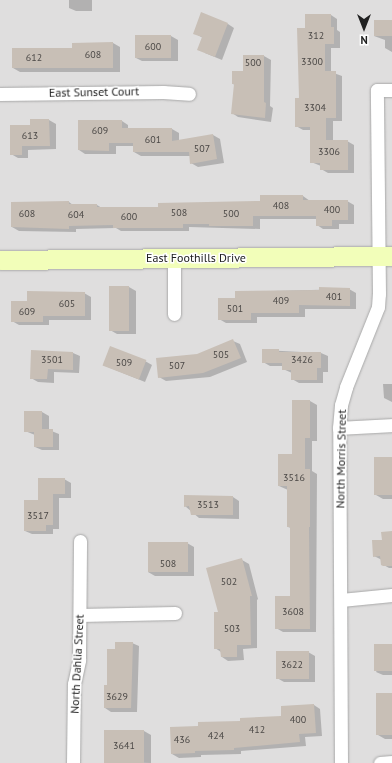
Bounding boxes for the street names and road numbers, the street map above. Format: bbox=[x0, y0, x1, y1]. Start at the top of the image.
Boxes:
street label: East Sunset Court bbox=[49, 84, 139, 100]
street label: East Foothills Drive bbox=[146, 251, 246, 265]
street label: North Morris Street bbox=[333, 409, 349, 509]
street label: North Dahlia Street bbox=[67, 614, 87, 714]

